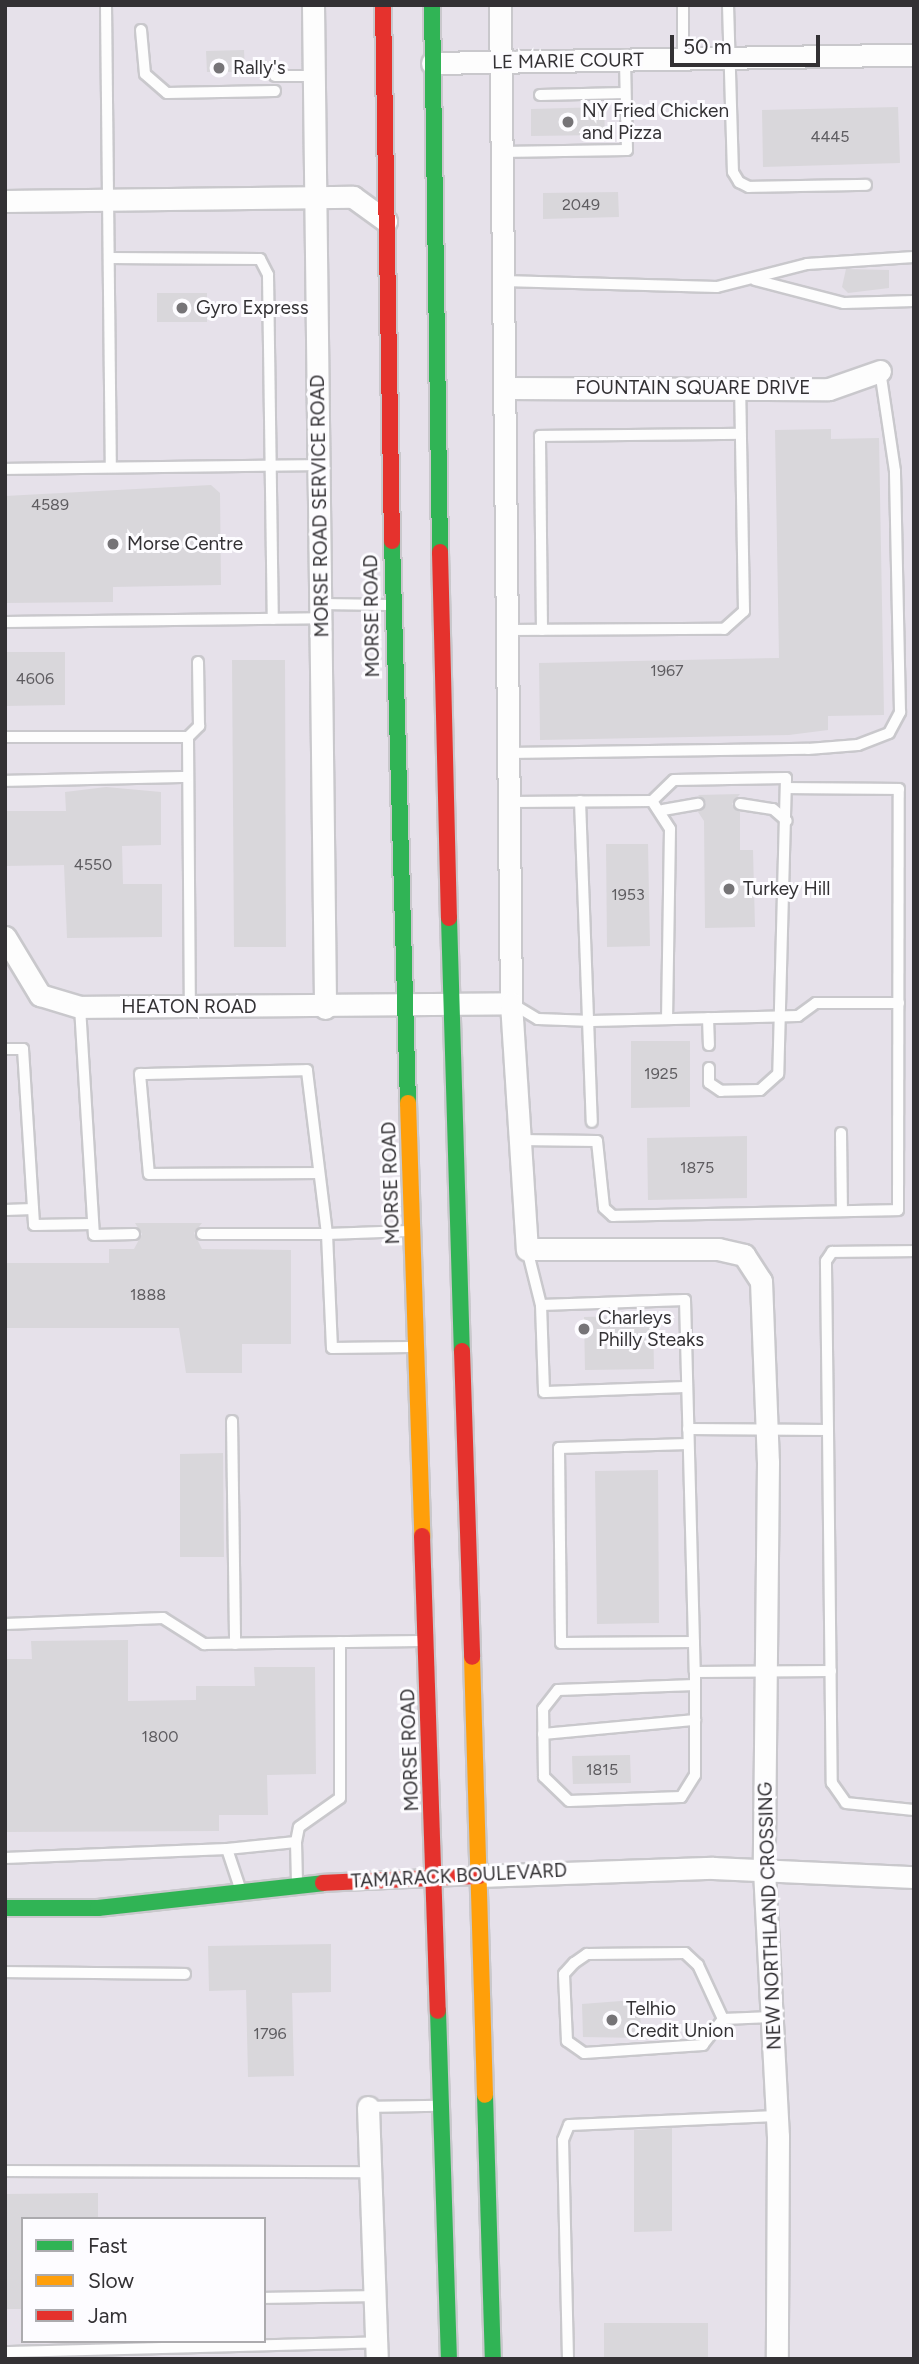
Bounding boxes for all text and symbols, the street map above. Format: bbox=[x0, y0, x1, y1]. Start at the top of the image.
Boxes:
scale bar bbox=[674, 21, 824, 65]
text: 50 m bbox=[683, 34, 732, 59]
street label: LE MARIE COURT bbox=[492, 48, 644, 74]
place label: Rally's bbox=[233, 57, 286, 79]
marker: Rally's bbox=[211, 60, 227, 76]
place label: NY Fried Chicken and Pizza bbox=[582, 100, 729, 144]
marker: NY Fried Chicken and Pizza bbox=[560, 114, 576, 130]
house number: 4445 bbox=[810, 127, 850, 147]
house number: 2049 bbox=[562, 195, 600, 215]
place label: Gyro Express bbox=[196, 297, 309, 319]
marker: Gyro Express bbox=[174, 300, 190, 316]
street label: MORSE ROAD SERVICE ROAD bbox=[306, 374, 334, 638]
street label: FOUNTAIN SQUARE DRIVE bbox=[576, 377, 810, 399]
house number: 4589 bbox=[31, 495, 69, 515]
place label: Morse Centre bbox=[127, 533, 243, 555]
marker: Morse Centre bbox=[105, 536, 121, 552]
street label: MORSE ROAD bbox=[360, 554, 384, 678]
house number: 1967 bbox=[650, 661, 684, 681]
house number: 4606 bbox=[16, 669, 54, 689]
house number: 4550 bbox=[74, 855, 112, 875]
place label: Turkey Hill bbox=[743, 878, 830, 900]
marker: Turkey Hill bbox=[721, 881, 737, 897]
house number: 1953 bbox=[611, 885, 645, 905]
street label: HEATON ROAD bbox=[121, 996, 257, 1018]
house number: 1925 bbox=[644, 1064, 678, 1084]
street label: MORSE ROAD bbox=[377, 1121, 405, 1245]
house number: 1875 bbox=[680, 1158, 714, 1178]
house number: 1888 bbox=[130, 1285, 166, 1305]
place label: Charleys Philly Steaks bbox=[598, 1307, 704, 1351]
marker: Charleys Philly Steaks bbox=[576, 1321, 592, 1337]
street label: MORSE ROAD bbox=[396, 1688, 424, 1812]
house number: 1800 bbox=[142, 1727, 178, 1747]
house number: 1815 bbox=[586, 1760, 618, 1780]
street label: NEW NORTHLAND CROSSING bbox=[754, 1782, 786, 2050]
street label: TAMARACK BOULEVARD bbox=[350, 1859, 568, 1893]
place label: Telhio Credit Union bbox=[626, 1998, 734, 2042]
marker: Telhio Credit Union bbox=[604, 2012, 620, 2028]
house number: 1796 bbox=[253, 2024, 287, 2044]
legend bbox=[21, 2217, 266, 2343]
text: Fast bbox=[88, 2233, 128, 2258]
text: Slow bbox=[88, 2268, 134, 2293]
text: Jam bbox=[88, 2303, 127, 2328]

